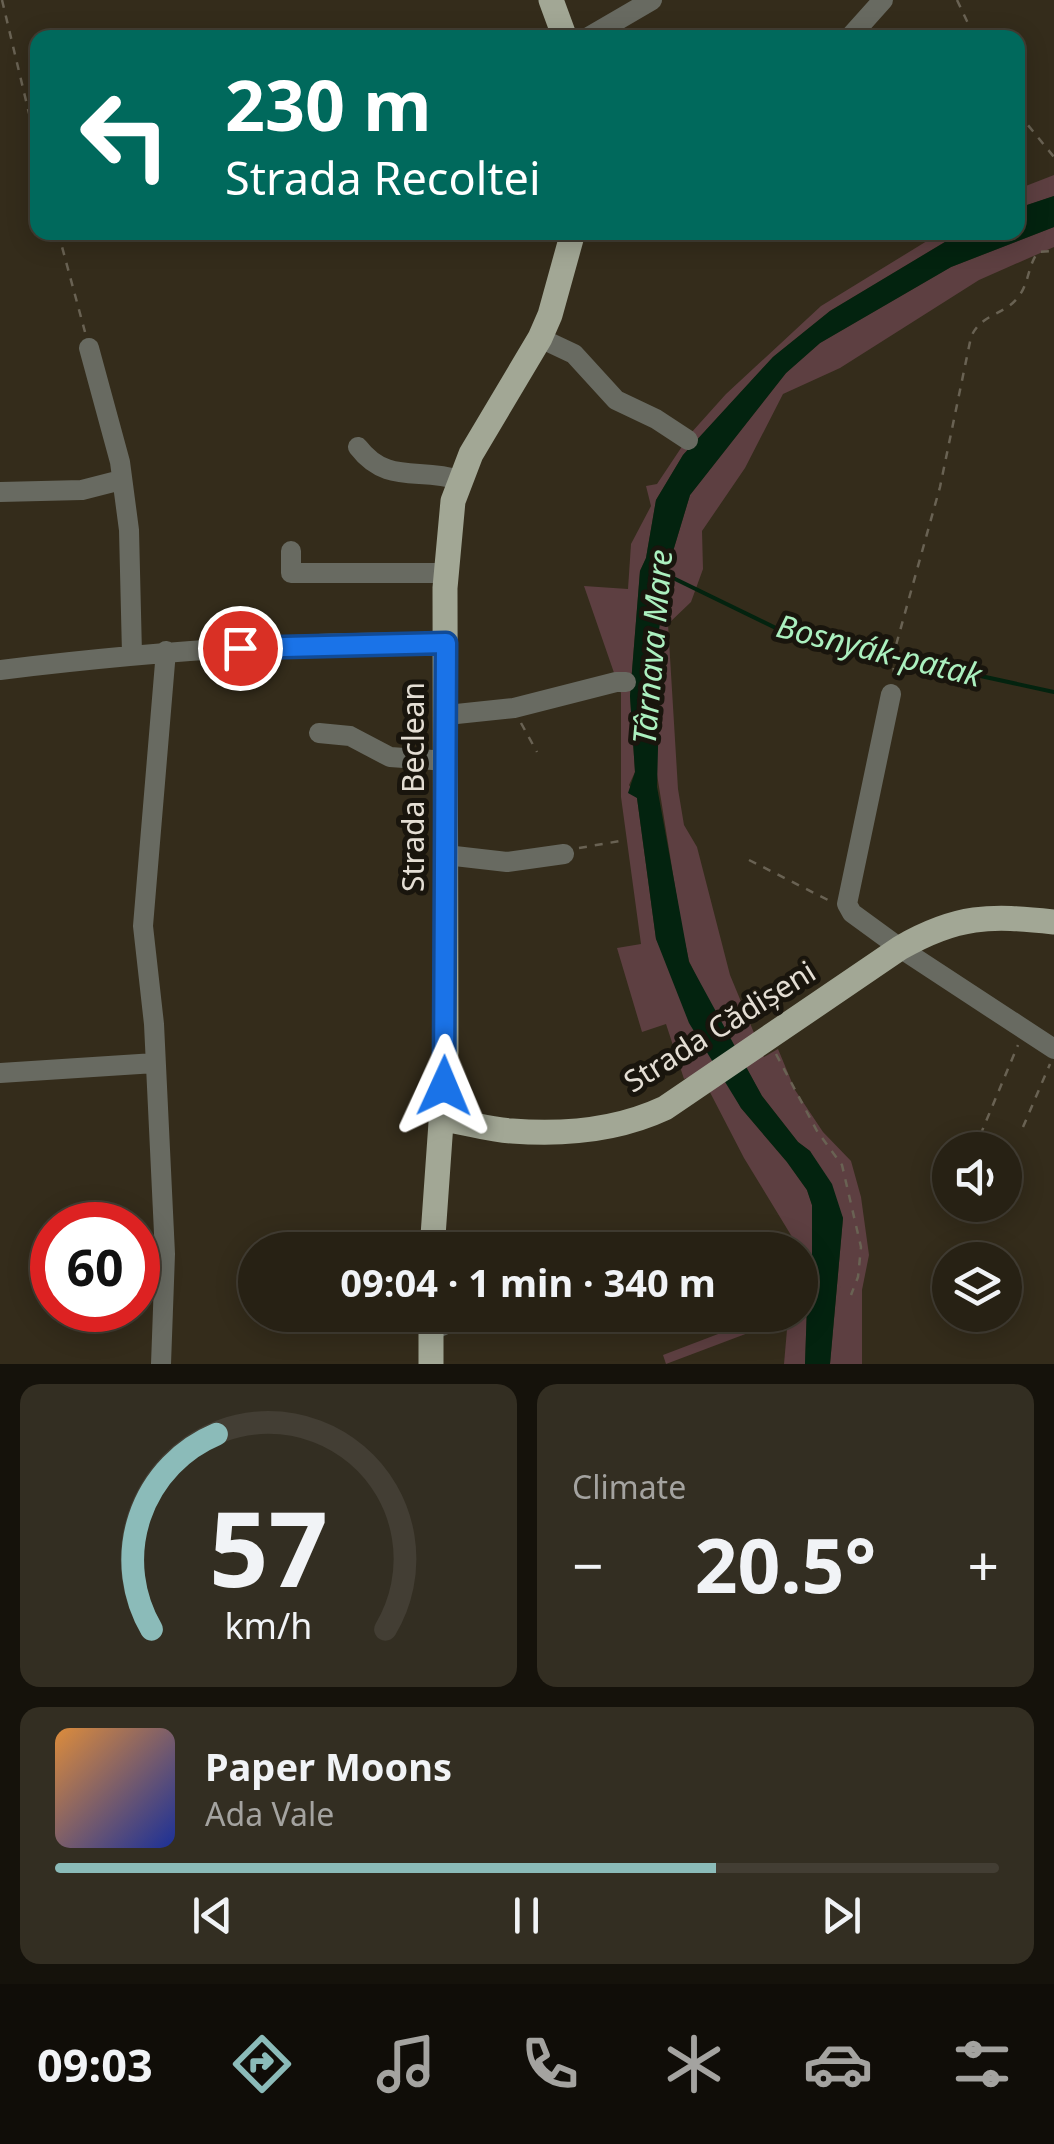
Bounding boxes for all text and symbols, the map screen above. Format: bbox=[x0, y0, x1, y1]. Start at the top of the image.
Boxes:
text: 230 m bbox=[225, 56, 432, 152]
icon: left bbox=[60, 70, 190, 200]
text: Strada Recoltei bbox=[225, 147, 541, 208]
water label: Târnava Mare bbox=[622, 547, 681, 746]
water label: Bosnyák-patak bbox=[772, 603, 988, 696]
pin bbox=[198, 606, 283, 691]
icon: arrive bbox=[213, 621, 268, 676]
street label: Strada Beclean bbox=[392, 682, 433, 892]
street label: Strada Cădișeni bbox=[616, 950, 823, 1101]
position arrow bbox=[392, 1034, 496, 1138]
map controls bbox=[932, 1132, 1022, 1332]
button: sound bbox=[932, 1132, 1022, 1222]
speed limit sign: 60 bbox=[30, 1202, 160, 1332]
button: layers bbox=[932, 1242, 1022, 1332]
text: 09:04 · 1 min · 340 m bbox=[340, 1256, 716, 1308]
text: Climate bbox=[572, 1465, 686, 1508]
text: 57 bbox=[209, 1476, 328, 1617]
text: 20.5° bbox=[695, 1513, 876, 1615]
text: − bbox=[572, 1527, 603, 1602]
text: + bbox=[968, 1527, 999, 1602]
text: km/h bbox=[225, 1601, 312, 1649]
text: Paper Moons bbox=[205, 1740, 452, 1792]
text: Ada Vale bbox=[205, 1792, 334, 1835]
icon: previous bbox=[185, 1888, 240, 1943]
icon: pause bbox=[499, 1888, 554, 1943]
icon: next bbox=[814, 1888, 869, 1943]
icon: directions bbox=[227, 2029, 297, 2099]
icon: music bbox=[371, 2029, 441, 2099]
icon: phone bbox=[515, 2029, 585, 2099]
icon: climate bbox=[659, 2029, 729, 2099]
icon: car bbox=[803, 2029, 873, 2099]
icon: filters bbox=[947, 2029, 1017, 2099]
text: 09:03 bbox=[37, 2034, 153, 2095]

